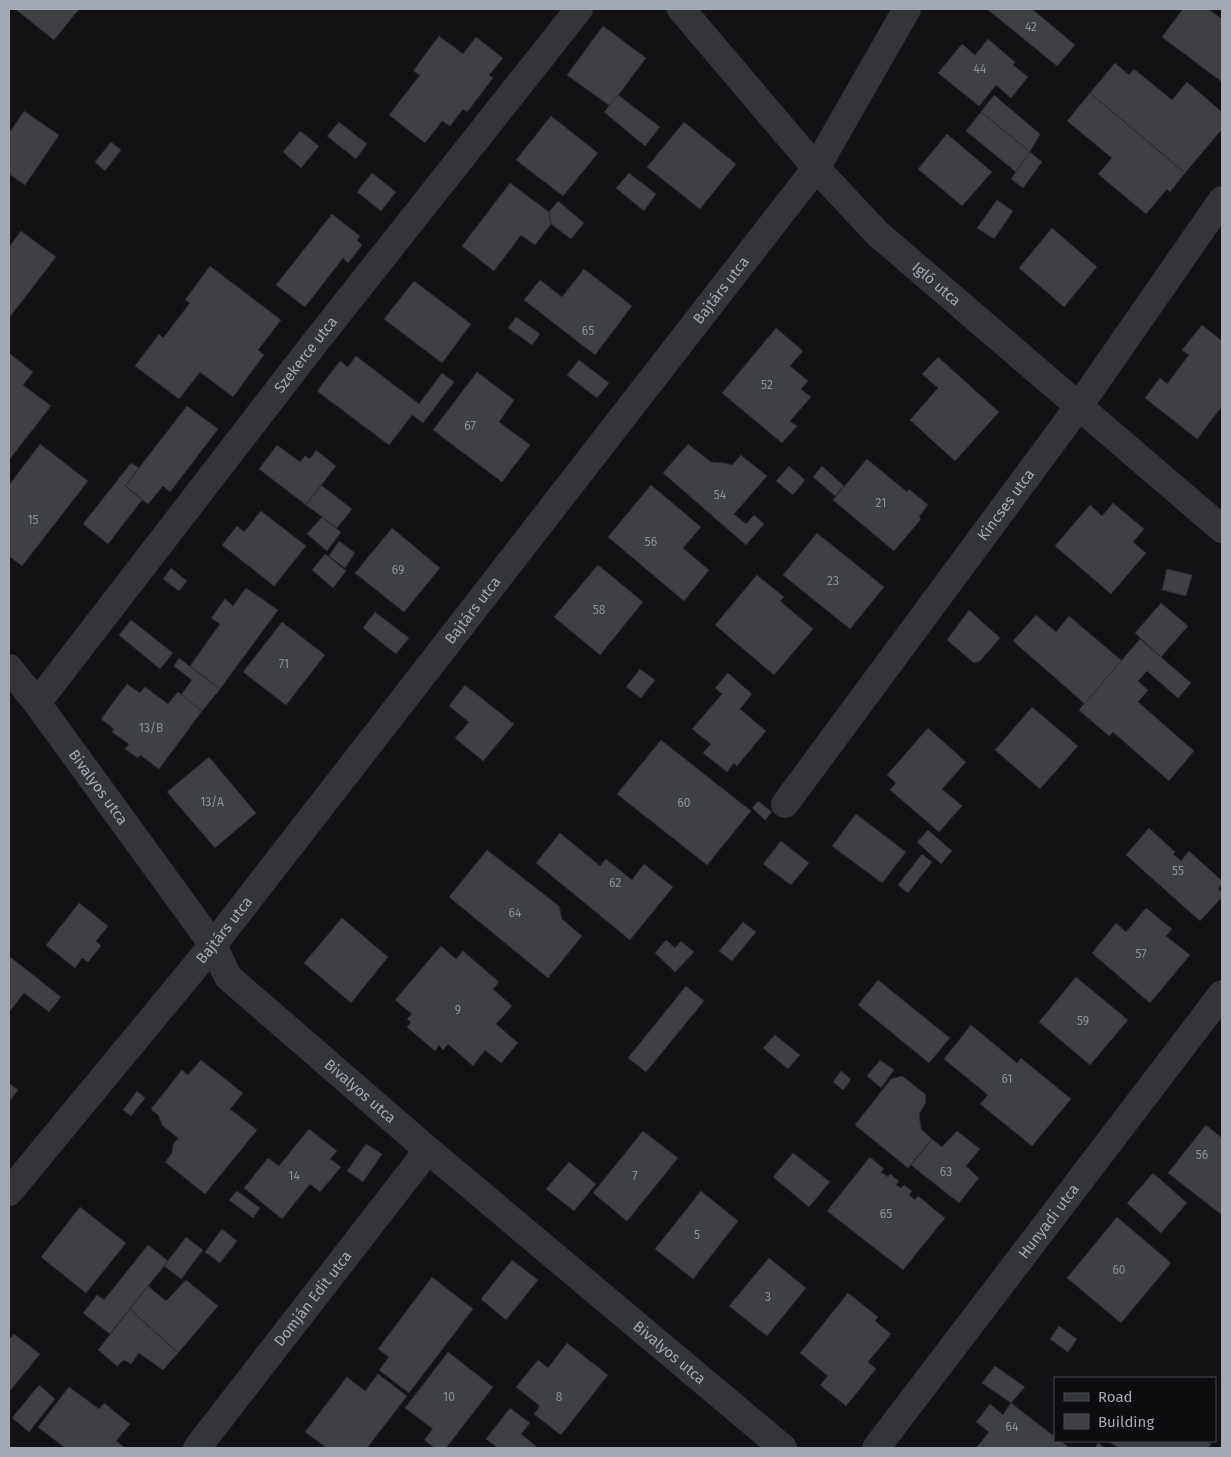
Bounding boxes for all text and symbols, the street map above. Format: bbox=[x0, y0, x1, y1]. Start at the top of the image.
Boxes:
house number: 42 bbox=[1025, 20, 1037, 34]
house number: 44 bbox=[974, 62, 987, 76]
street label: Bajtárs utca bbox=[689, 253, 753, 328]
street label: Igló utca bbox=[908, 258, 964, 310]
street label: Szekerce utca bbox=[270, 313, 341, 396]
house number: 65 bbox=[582, 324, 594, 338]
house number: 52 bbox=[761, 378, 773, 392]
house number: 67 bbox=[464, 419, 476, 433]
street label: Kincses utca bbox=[974, 465, 1038, 544]
house number: 54 bbox=[714, 488, 727, 502]
house number: 21 bbox=[876, 496, 886, 510]
house number: 15 bbox=[27, 513, 39, 527]
house number: 56 bbox=[645, 535, 657, 549]
house number: 69 bbox=[392, 563, 404, 577]
street label: Bajtárs utca bbox=[441, 573, 505, 648]
house number: 23 bbox=[827, 574, 839, 588]
house number: 58 bbox=[593, 603, 606, 617]
house number: 71 bbox=[279, 657, 289, 671]
house number: 13/B bbox=[139, 721, 163, 735]
street label: Bivalyos utca bbox=[65, 746, 132, 829]
house number: 13/A bbox=[200, 795, 224, 809]
house number: 60 bbox=[677, 796, 691, 810]
house number: 55 bbox=[1172, 864, 1184, 878]
house number: 62 bbox=[609, 876, 621, 890]
street label: Bajtárs utca bbox=[192, 893, 256, 967]
house number: 64 bbox=[509, 906, 522, 920]
house number: 57 bbox=[1135, 947, 1147, 961]
house number: 9 bbox=[455, 1003, 461, 1017]
house number: 59 bbox=[1077, 1014, 1089, 1028]
street label: Bivalyos utca bbox=[321, 1055, 400, 1127]
house number: 61 bbox=[1001, 1072, 1013, 1086]
house number: 56 bbox=[1196, 1148, 1208, 1162]
house number: 63 bbox=[940, 1165, 952, 1179]
house number: 14 bbox=[288, 1169, 300, 1183]
house number: 7 bbox=[632, 1169, 638, 1183]
street label: Hunyadi utca bbox=[1015, 1180, 1083, 1262]
house number: 65 bbox=[880, 1207, 892, 1221]
house number: 5 bbox=[694, 1228, 700, 1242]
street label: Domján Edit utca bbox=[270, 1247, 355, 1350]
house number: 60 bbox=[1112, 1263, 1126, 1277]
house number: 3 bbox=[765, 1290, 771, 1304]
street label: Bivalyos utca bbox=[630, 1317, 709, 1388]
legend bbox=[1054, 1377, 1216, 1442]
text: Road bbox=[1098, 1388, 1133, 1406]
house number: 10 bbox=[443, 1390, 455, 1404]
house number: 8 bbox=[556, 1390, 563, 1404]
text: Building bbox=[1098, 1413, 1154, 1431]
house number: 64 bbox=[1006, 1420, 1019, 1434]

